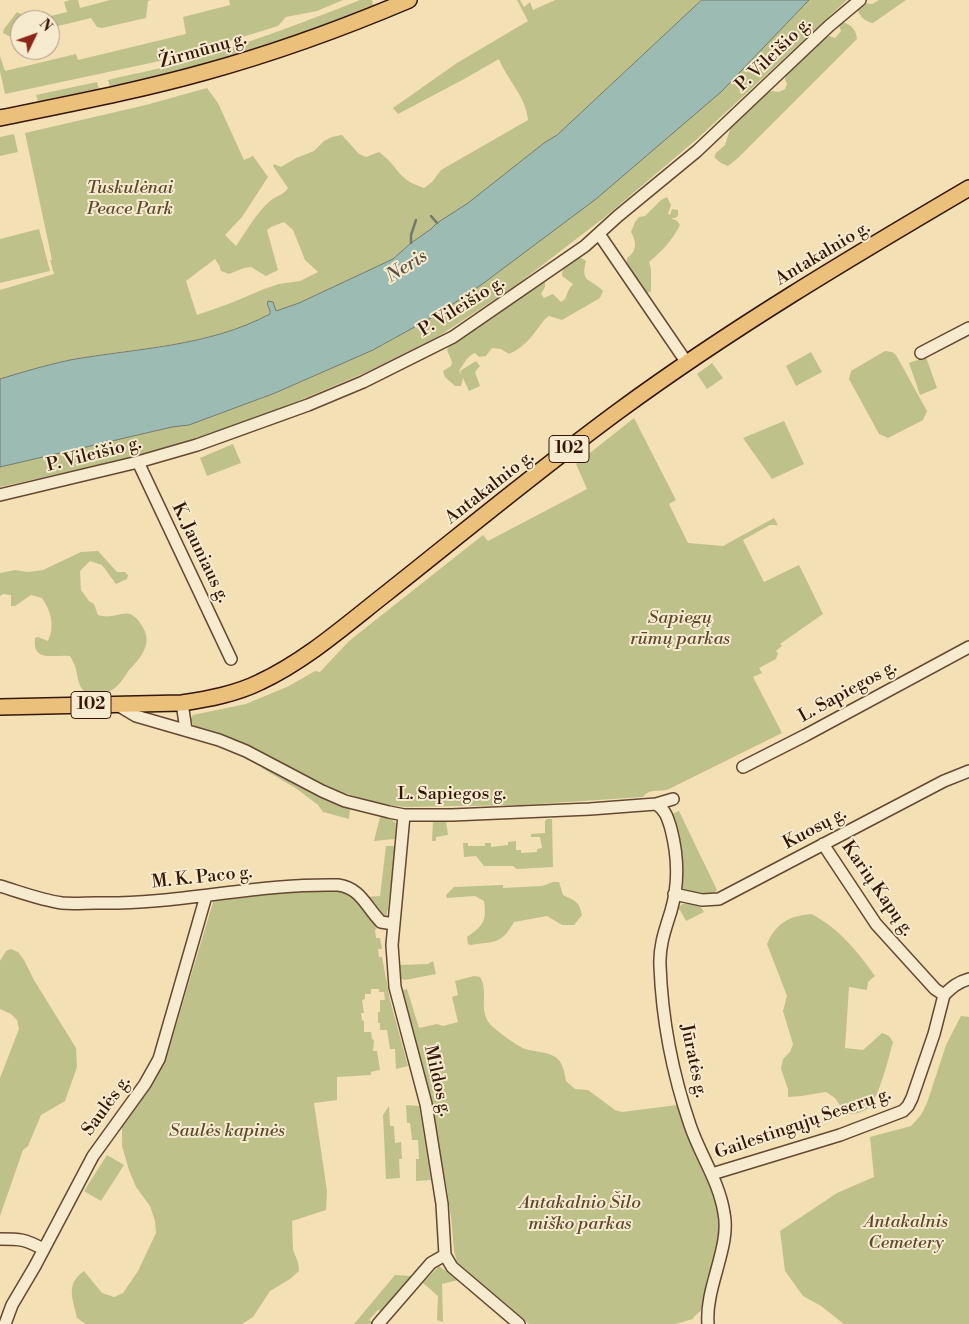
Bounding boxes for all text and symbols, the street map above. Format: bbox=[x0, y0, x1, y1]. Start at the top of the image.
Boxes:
north arrow bbox=[10, 10, 60, 60]
street label: P. Vileišio g. bbox=[732, 13, 816, 97]
text: N bbox=[35, 15, 56, 36]
street label: Žirmūnų g. bbox=[157, 28, 249, 74]
park label: Tuskulėnai Peace Park bbox=[87, 178, 173, 220]
street label: Antakalnio g. bbox=[772, 217, 874, 291]
water label: Neris bbox=[382, 246, 432, 288]
street label: P. Vileišio g. bbox=[415, 272, 509, 342]
street label: P. Vileišio g. bbox=[44, 433, 144, 477]
road number: 102 bbox=[549, 436, 589, 462]
street label: Antakalnio g. bbox=[441, 447, 539, 529]
street label: K. Jauniaus g. bbox=[166, 499, 234, 607]
park label: Sapiegų rūmų parkas bbox=[630, 608, 730, 650]
street label: L. Sapiegos g. bbox=[795, 656, 901, 728]
road number: 102 bbox=[71, 692, 111, 718]
street label: L. Sapiegos g. bbox=[398, 784, 506, 806]
street label: Kuosų g. bbox=[780, 803, 850, 855]
street label: Karių Kapų g. bbox=[836, 837, 918, 941]
street label: M. K. Paco g. bbox=[151, 862, 253, 894]
street label: Jūratės g. bbox=[675, 1022, 711, 1100]
street label: Mildos g. bbox=[418, 1043, 456, 1119]
street label: Saulės g. bbox=[78, 1072, 136, 1140]
street label: Gailestingųjų Seserų g. bbox=[712, 1084, 894, 1164]
park label: Saulės kapinės bbox=[169, 1121, 285, 1143]
park label: Antakalnio Šilo miško parkas bbox=[519, 1193, 641, 1236]
park label: Antakalnis Cemetery bbox=[864, 1212, 948, 1254]

